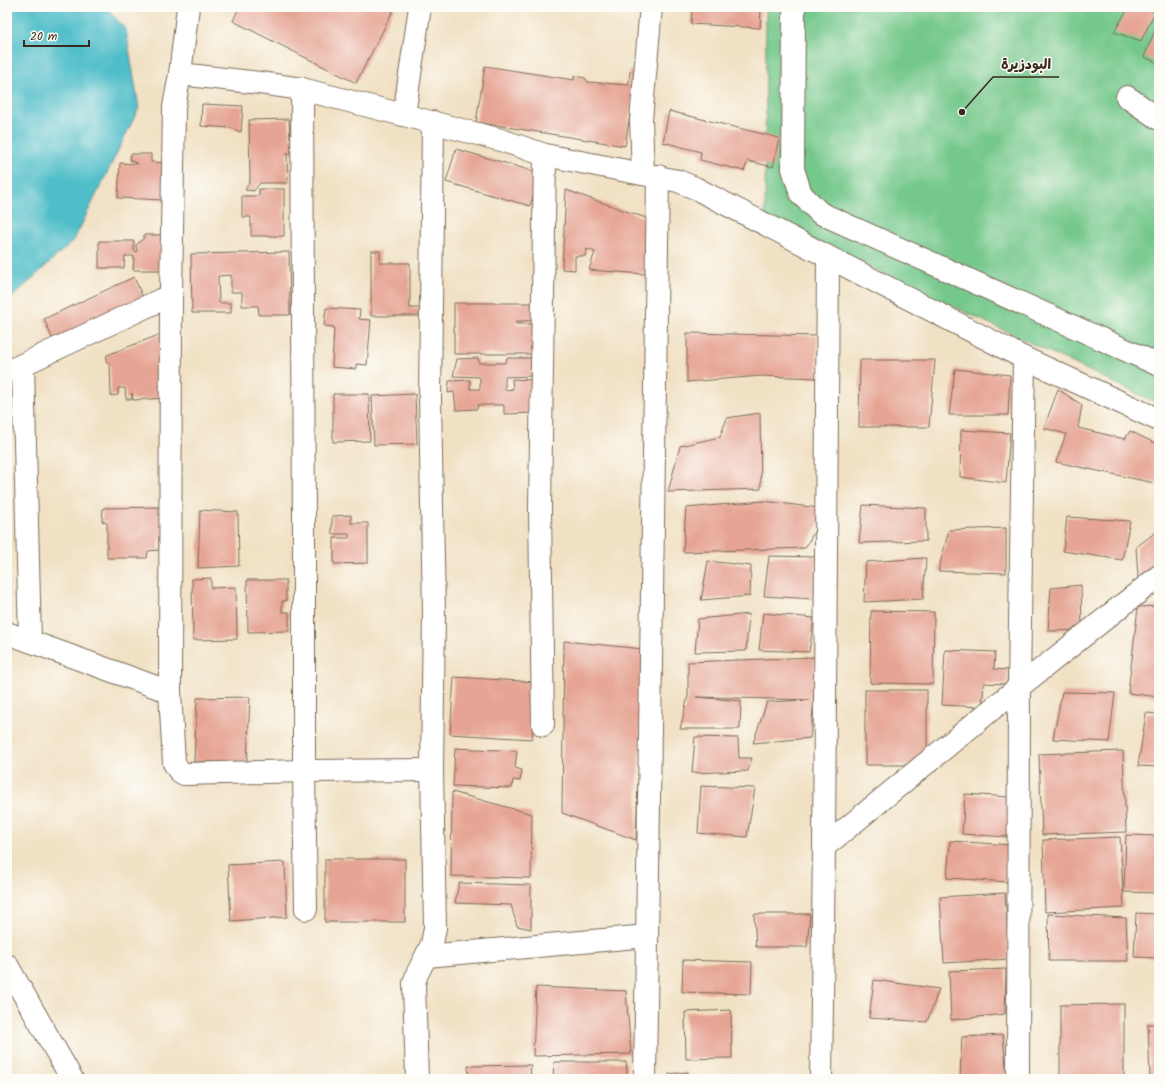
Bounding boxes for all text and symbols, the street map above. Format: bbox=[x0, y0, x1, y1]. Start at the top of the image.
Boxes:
scale bar bbox=[24, 22, 89, 48]
text: 20 m bbox=[30, 27, 58, 46]
callout: البودزيرة bbox=[993, 51, 1059, 77]
text: البودزيرة bbox=[1001, 54, 1051, 76]

